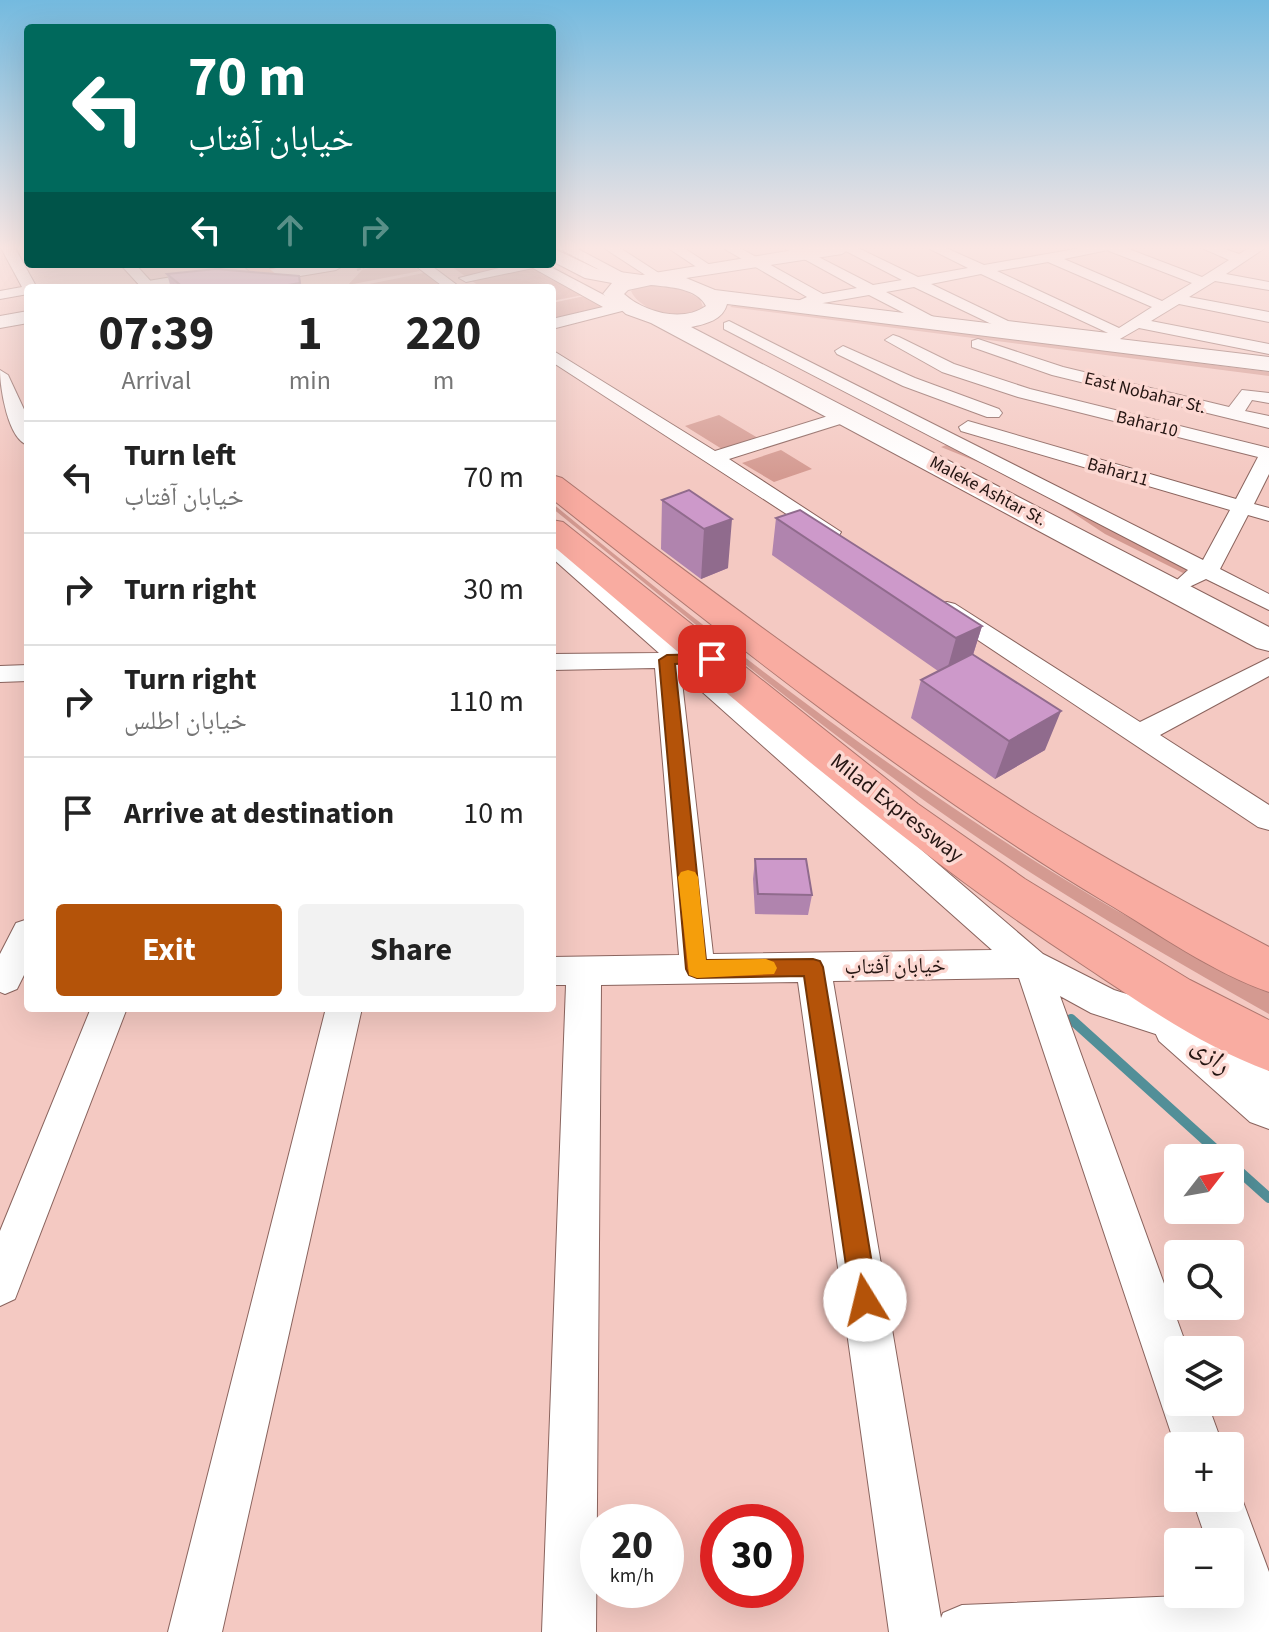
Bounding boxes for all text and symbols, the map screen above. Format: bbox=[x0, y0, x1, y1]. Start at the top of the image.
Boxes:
text: 70 m bbox=[188, 38, 306, 117]
icon: left bbox=[56, 56, 160, 160]
text: خیابان آفتاب bbox=[188, 113, 354, 164]
icon: left bbox=[184, 208, 228, 252]
icon: ahead bbox=[268, 208, 312, 252]
icon: right bbox=[352, 208, 396, 252]
text: 07:39 bbox=[98, 300, 214, 368]
text: 1 bbox=[297, 300, 323, 368]
text: 220 bbox=[405, 300, 481, 368]
text: Arrival bbox=[121, 362, 191, 399]
text: min bbox=[289, 362, 331, 399]
text: m bbox=[433, 362, 454, 399]
street label: East Nobahar St. bbox=[1082, 366, 1208, 420]
street label: Bahar10 bbox=[1114, 404, 1180, 444]
text: Turn left bbox=[124, 434, 236, 477]
street label: Maleke Ashtar St. bbox=[925, 450, 1051, 532]
street label: Bahar11 bbox=[1084, 451, 1152, 493]
icon: left bbox=[56, 455, 100, 499]
text: 70 m bbox=[463, 456, 524, 499]
text: خیابان آفتاب bbox=[124, 478, 244, 515]
icon: right bbox=[56, 567, 100, 611]
text: Turn right bbox=[124, 568, 256, 611]
text: 30 m bbox=[463, 568, 524, 611]
pin bbox=[678, 625, 746, 693]
icon: arrive bbox=[690, 637, 734, 681]
text: Turn right bbox=[124, 658, 256, 701]
icon: right bbox=[56, 679, 100, 723]
text: 110 m bbox=[448, 680, 524, 723]
text: خیابان اطلس bbox=[124, 702, 247, 739]
street label: Milad Expressway bbox=[824, 746, 971, 871]
icon: arrive bbox=[56, 791, 100, 835]
text: Arrive at destination bbox=[124, 792, 394, 835]
text: 10 m bbox=[463, 792, 524, 835]
button: Exit bbox=[56, 904, 282, 996]
button: Share bbox=[298, 904, 524, 996]
street label: خیابان آفتاب bbox=[844, 949, 946, 983]
street label: رازی bbox=[1184, 1027, 1240, 1083]
north arrow bbox=[1164, 1144, 1244, 1224]
map controls bbox=[1164, 1144, 1244, 1608]
button: search bbox=[1164, 1240, 1244, 1320]
position arrow bbox=[823, 1258, 907, 1342]
button: layers bbox=[1164, 1336, 1244, 1416]
button: + bbox=[1164, 1432, 1244, 1512]
speed limit sign: 30 bbox=[700, 1504, 804, 1608]
text: 20 bbox=[611, 1517, 653, 1574]
button: − bbox=[1164, 1528, 1244, 1608]
text: km/h bbox=[610, 1562, 654, 1590]

